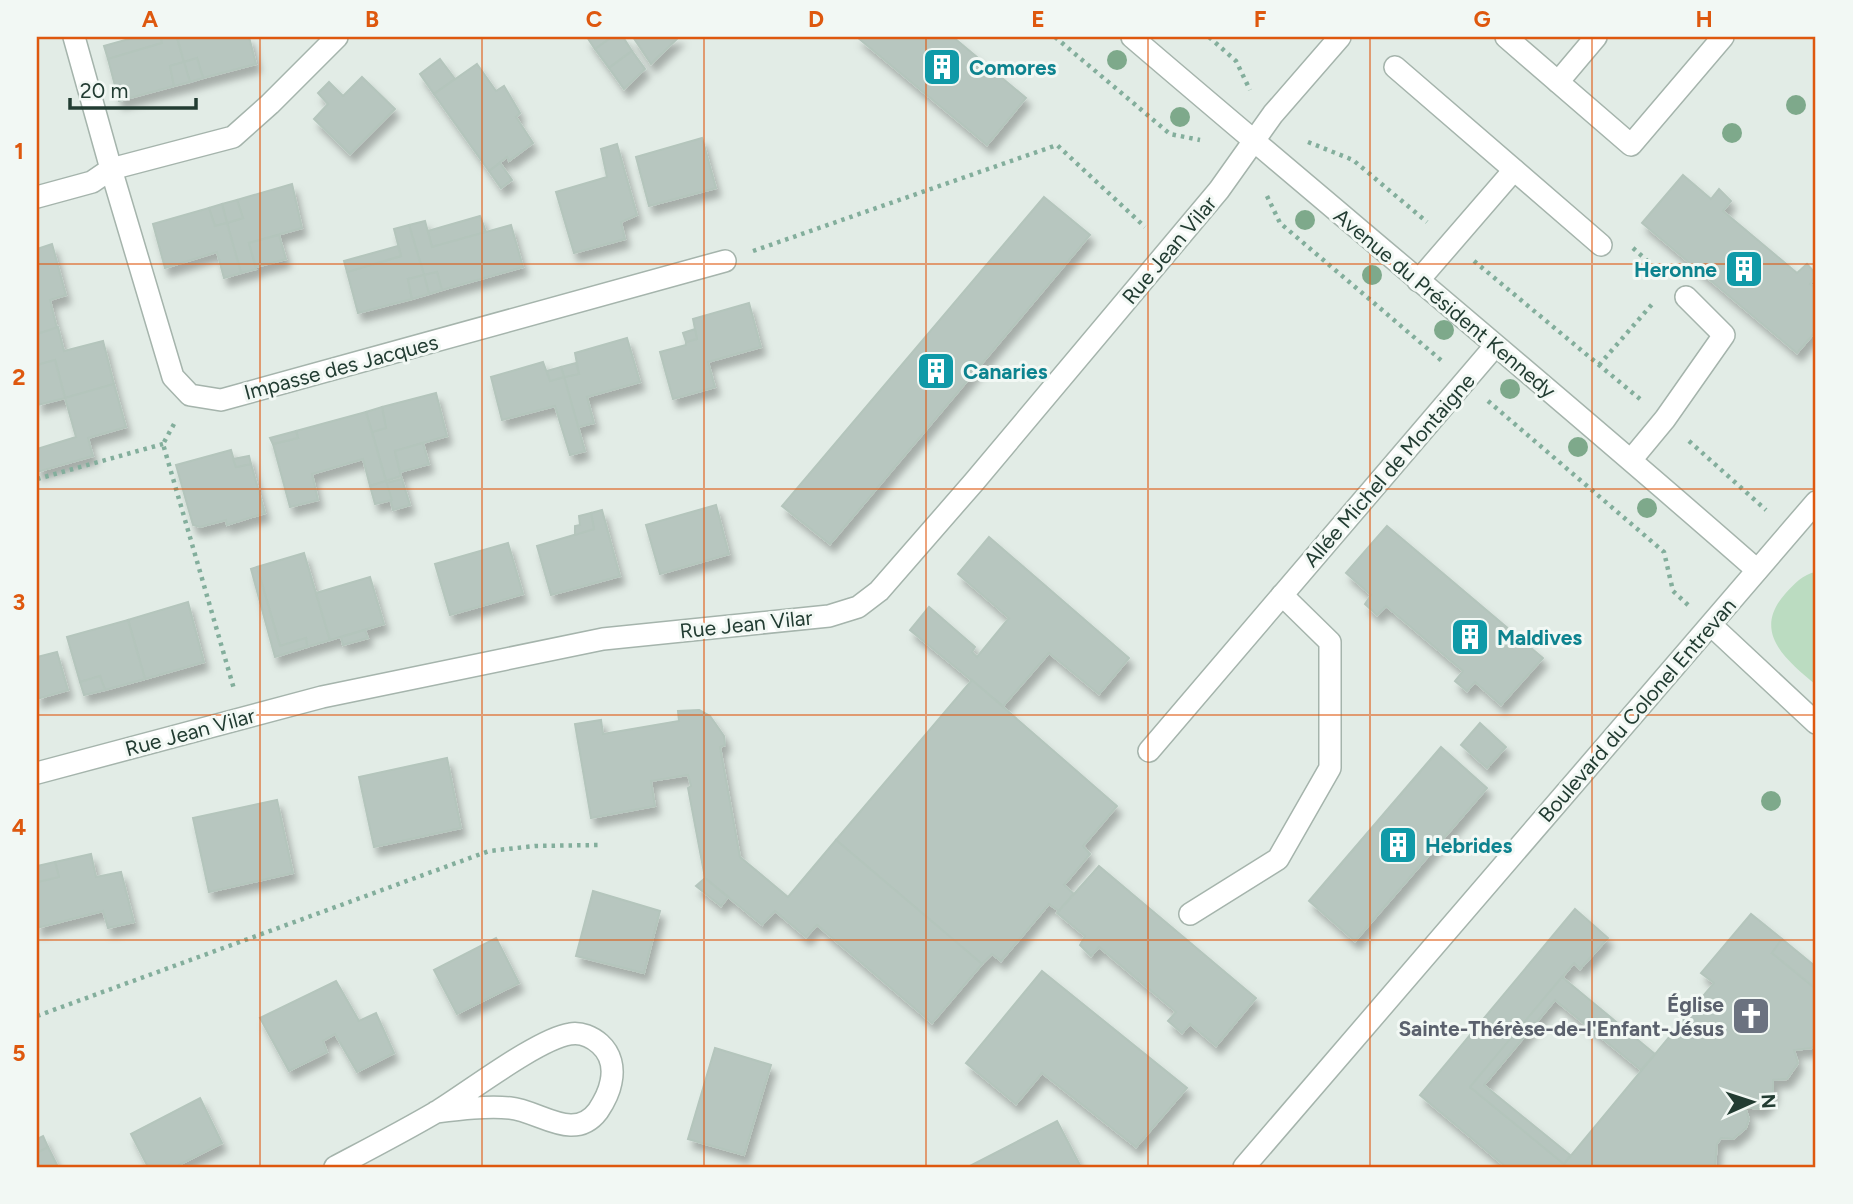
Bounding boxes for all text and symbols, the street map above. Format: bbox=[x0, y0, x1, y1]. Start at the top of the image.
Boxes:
text: A bbox=[142, 5, 159, 33]
text: B bbox=[365, 5, 379, 33]
text: C bbox=[586, 5, 603, 33]
text: D bbox=[808, 5, 824, 33]
text: E bbox=[1031, 5, 1045, 33]
text: F bbox=[1254, 5, 1267, 33]
text: G bbox=[1473, 5, 1491, 33]
text: H bbox=[1695, 5, 1713, 33]
building icon: Comores bbox=[921, 46, 963, 88]
place label: Comores bbox=[969, 55, 1057, 80]
scale bar bbox=[70, 66, 196, 110]
text: 20 m bbox=[80, 78, 128, 103]
text: 1 bbox=[14, 137, 24, 165]
street label: Rue Jean Vilar bbox=[1117, 191, 1221, 309]
street label: Avenue du Président Kennedy bbox=[1329, 203, 1561, 403]
building icon: Heronne bbox=[1723, 248, 1765, 290]
place label: Heronne bbox=[1634, 257, 1717, 282]
street label: Impasse des Jacques bbox=[241, 329, 441, 405]
building icon: Canaries bbox=[915, 350, 957, 392]
place label: Canaries bbox=[963, 359, 1048, 384]
text: 2 bbox=[12, 363, 26, 391]
street label: Allée Michel de Montaigne bbox=[1298, 368, 1480, 572]
text: 3 bbox=[13, 588, 25, 616]
street label: Boulevard du Colonel Entrevan bbox=[1533, 593, 1741, 827]
street label: Rue Jean Vilar bbox=[678, 605, 814, 643]
building icon: Maldives bbox=[1449, 616, 1491, 658]
place label: Maldives bbox=[1497, 625, 1582, 650]
street label: Rue Jean Vilar bbox=[122, 703, 258, 761]
text: 4 bbox=[12, 813, 26, 841]
building icon: Hebrides bbox=[1377, 824, 1419, 866]
place label: Hebrides bbox=[1425, 833, 1512, 858]
place label: Église Sainte-Thérèse-de-l'Enfant-Jésus bbox=[1398, 992, 1724, 1041]
church icon: Église Sainte-Thérèse-de-l'Enfant-Jésus bbox=[1730, 995, 1772, 1037]
text: 5 bbox=[12, 1039, 26, 1067]
north arrow bbox=[1716, 1068, 1786, 1138]
text: N bbox=[1757, 1093, 1780, 1109]

